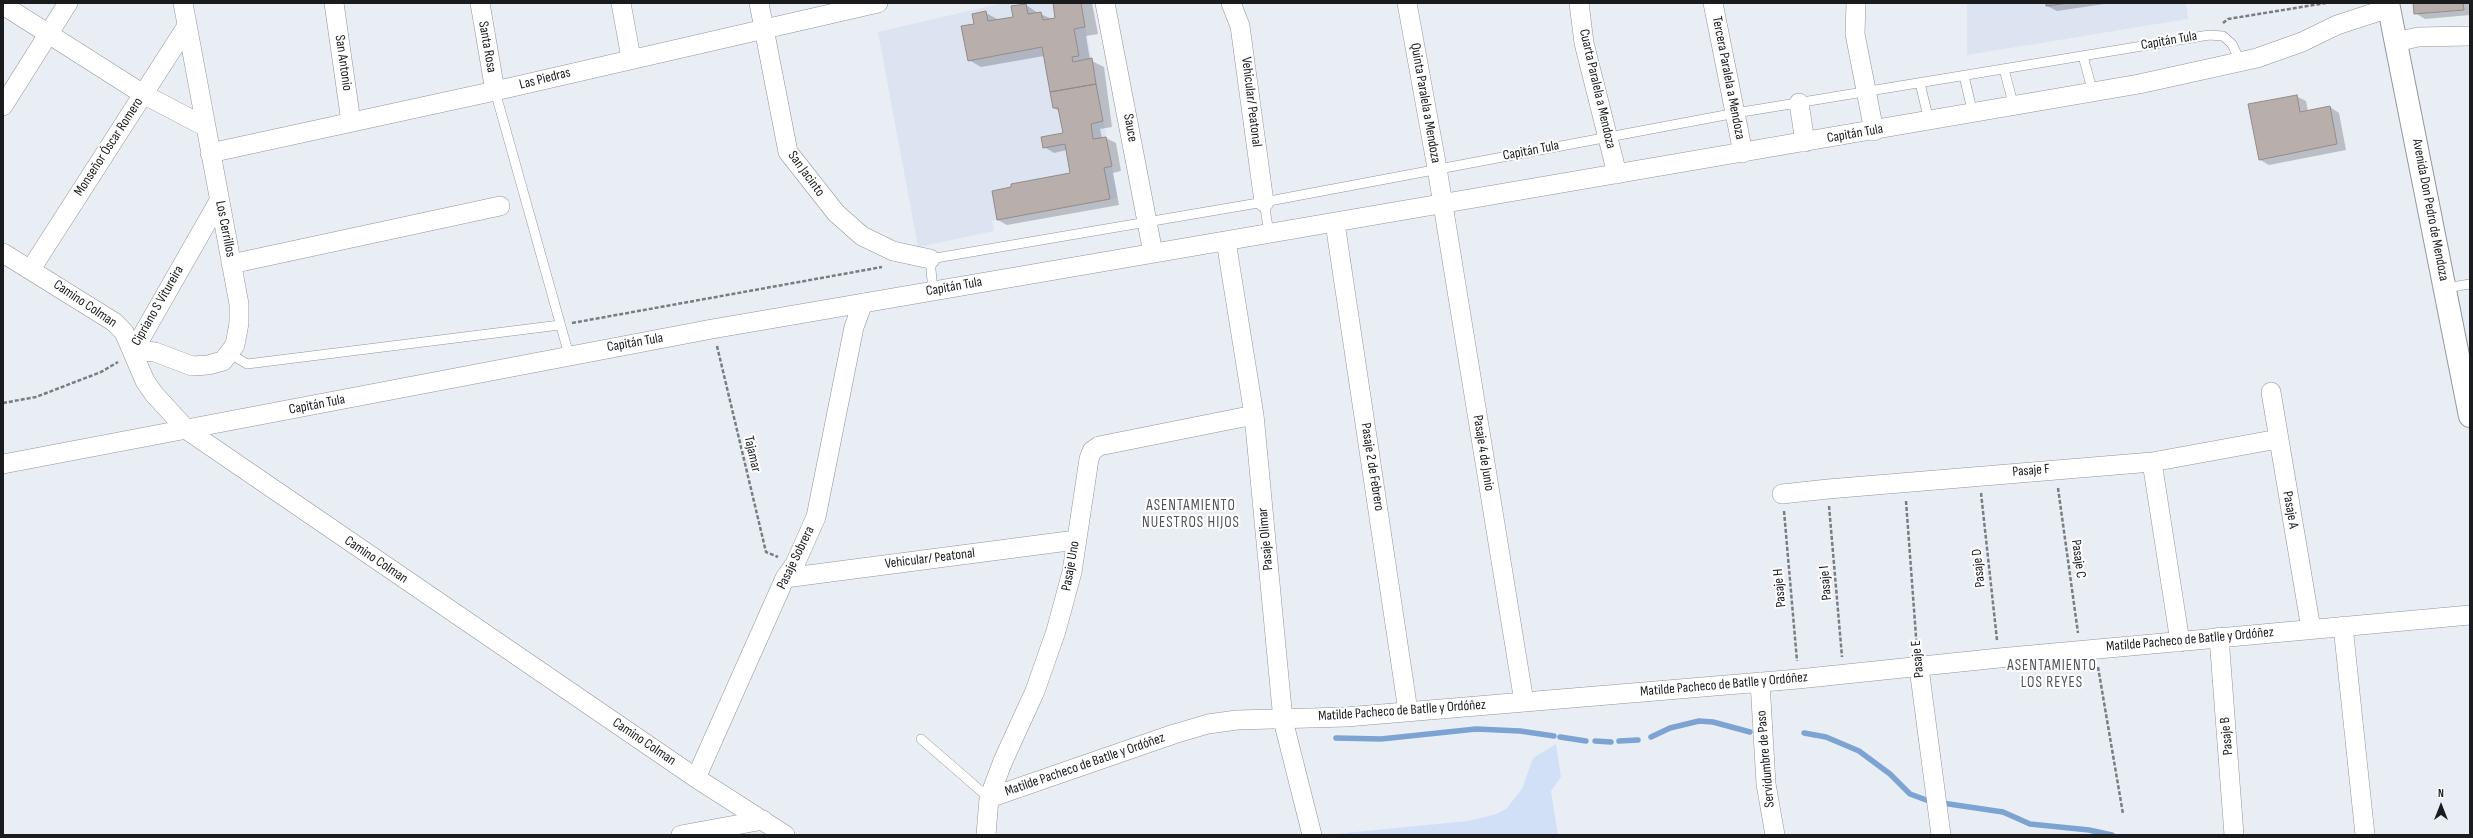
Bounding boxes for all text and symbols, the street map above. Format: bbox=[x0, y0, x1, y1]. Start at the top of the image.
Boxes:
street label: Tercera Paralela a Mendoza bbox=[1708, 15, 1748, 141]
street label: Santa Rosa bbox=[474, 20, 500, 74]
street label: Cuarta Paralela a Mendoza bbox=[1575, 28, 1619, 150]
street label: Capitán Tula bbox=[2140, 28, 2198, 54]
street label: San Antonio bbox=[331, 34, 355, 92]
street label: Quinta Paralela a Mendoza bbox=[1406, 42, 1444, 164]
street label: Vehicular/ Peatonal bbox=[1237, 56, 1265, 148]
street label: Las Piedras bbox=[518, 65, 572, 93]
street label: Monseñor Óscar Romero bbox=[71, 95, 147, 199]
street label: Sauce bbox=[1119, 113, 1141, 143]
street label: Capitán Tula bbox=[1826, 121, 1884, 147]
street label: Capitán Tula bbox=[1502, 137, 1560, 165]
street label: Avenida Don Pedro de Mendoza bbox=[2408, 137, 2452, 283]
street label: San Jacinto bbox=[784, 148, 828, 200]
street label: Los Cerrillos bbox=[211, 199, 239, 259]
street label: Cipriano S Vitureira bbox=[128, 263, 188, 349]
street label: Capitán Tula bbox=[925, 274, 983, 300]
street label: Camino Colman bbox=[50, 277, 120, 331]
street label: Capitán Tula bbox=[606, 330, 664, 356]
street label: Capitán Tula bbox=[288, 391, 346, 419]
street label: Pasaje 4 de Junio bbox=[1469, 414, 1497, 492]
street label: Pasaje 2 de Febrero bbox=[1357, 422, 1387, 512]
street label: Tajamar bbox=[740, 434, 764, 474]
street label: Pasaje F bbox=[2012, 461, 2050, 481]
street label: Pasaje A bbox=[2278, 490, 2302, 530]
district label: ASENTAMIENTO NUESTROS HIJOS bbox=[1142, 497, 1240, 532]
street label: Pasaje Olimar bbox=[1255, 507, 1277, 571]
street label: Pasaje Sobrera bbox=[774, 524, 818, 592]
street label: Camino Colman bbox=[341, 533, 411, 587]
street label: Pasaje C bbox=[2067, 539, 2089, 579]
street label: Pasaje Uno bbox=[1058, 540, 1084, 592]
street label: Vehicular/ Peatonal bbox=[884, 545, 976, 573]
street label: Pasaje D bbox=[1969, 548, 1989, 588]
street label: Pasaje I bbox=[1816, 565, 1836, 601]
street label: Pasaje H bbox=[1770, 568, 1790, 608]
street label: Matilde Pacheco de Batlle y Ordóñez bbox=[2106, 624, 2274, 656]
street label: Pasaje E bbox=[1908, 640, 1928, 678]
district label: ASENTAMIENTO LOS REYES bbox=[2007, 657, 2097, 692]
street label: Matilde Pacheco de Batlle y Ordóñez bbox=[1640, 669, 1808, 701]
street label: Matilde Pacheco de Batlle y Ordóñez bbox=[1318, 697, 1486, 725]
street label: Servidumbre de Paso bbox=[1753, 710, 1779, 808]
street label: Camino Colman bbox=[609, 715, 679, 769]
street label: Pasaje B bbox=[2217, 716, 2237, 756]
street label: Matilde Pacheco de Batlle y Ordóñez bbox=[1003, 730, 1167, 800]
north arrow bbox=[2421, 786, 2461, 826]
text: N bbox=[2438, 787, 2444, 800]

